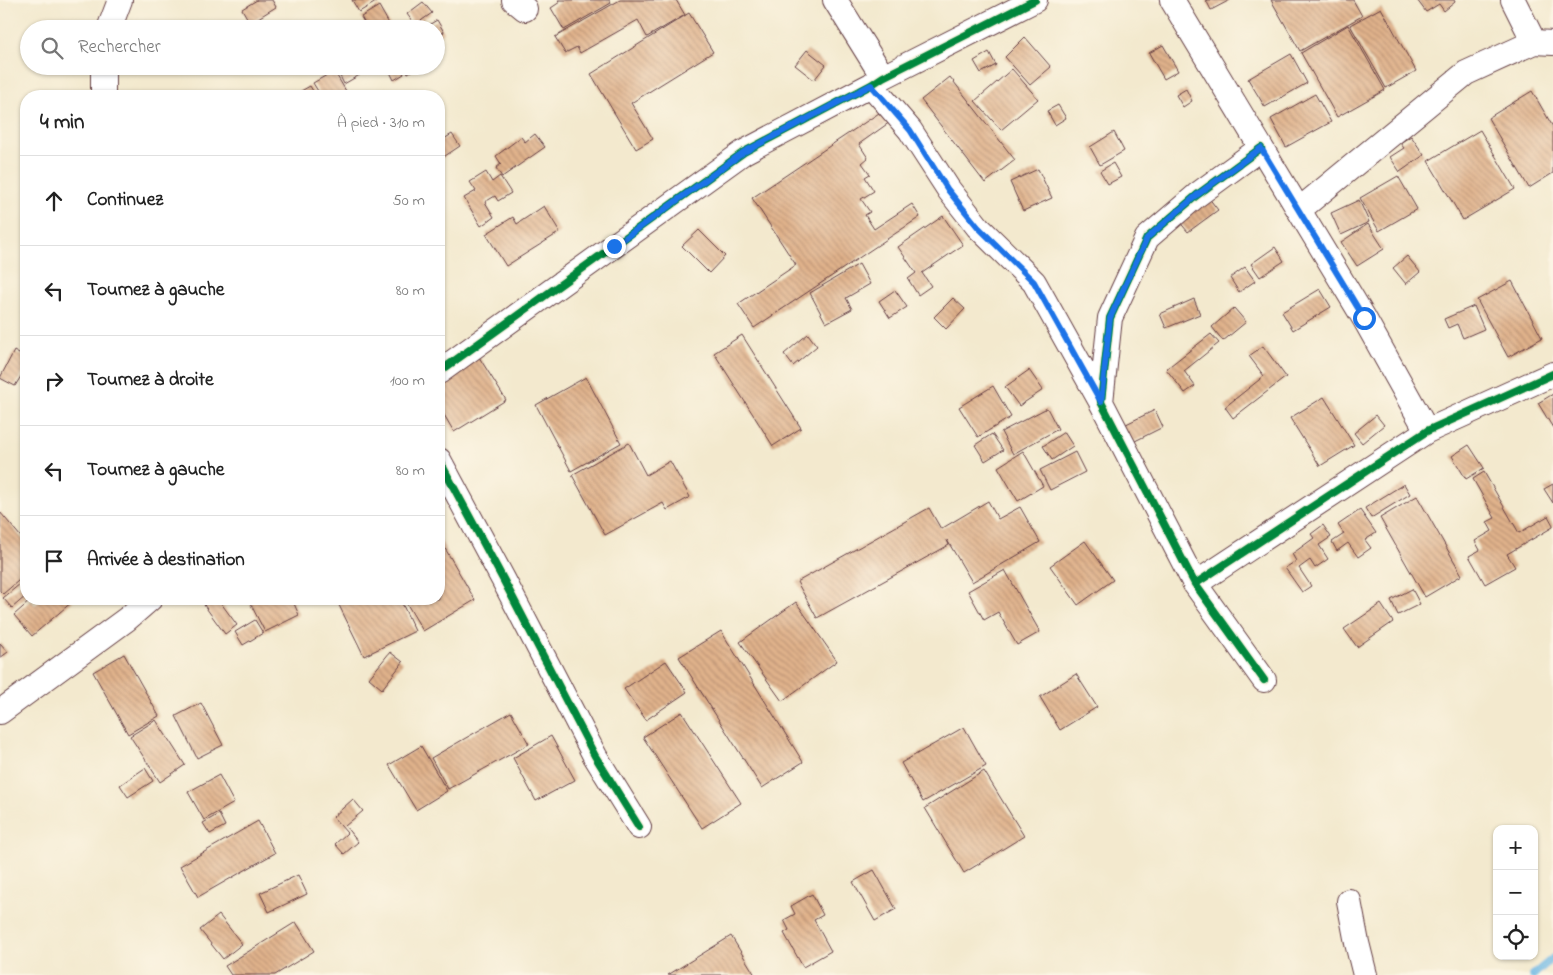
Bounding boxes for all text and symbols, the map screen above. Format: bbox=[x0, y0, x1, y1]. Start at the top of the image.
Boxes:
search box bbox=[20, 20, 445, 75]
icon: search bbox=[38, 34, 66, 62]
text: Rechercher bbox=[78, 34, 161, 61]
text: 4 min bbox=[40, 108, 84, 138]
text: À pied · 310 m bbox=[337, 111, 425, 135]
icon: ahead bbox=[40, 187, 68, 215]
text: Continuez bbox=[87, 187, 163, 214]
text: 50 m bbox=[393, 189, 425, 213]
route end bbox=[603, 235, 626, 258]
icon: left bbox=[40, 277, 68, 305]
text: Tournez à gauche bbox=[87, 277, 224, 304]
text: 80 m bbox=[396, 279, 425, 303]
route start bbox=[1353, 307, 1376, 330]
icon: right bbox=[40, 367, 68, 395]
text: Tournez à droite bbox=[87, 367, 213, 394]
text: 100 m bbox=[390, 369, 425, 393]
icon: left bbox=[40, 457, 68, 485]
text: Tournez à gauche bbox=[87, 457, 224, 484]
text: 80 m bbox=[396, 459, 425, 483]
icon: arrive bbox=[40, 547, 68, 575]
text: Arrivée à destination bbox=[87, 547, 245, 574]
map controls bbox=[1493, 825, 1538, 960]
button: + bbox=[1493, 825, 1538, 870]
button: − bbox=[1493, 870, 1538, 915]
button: locate bbox=[1493, 915, 1538, 960]

